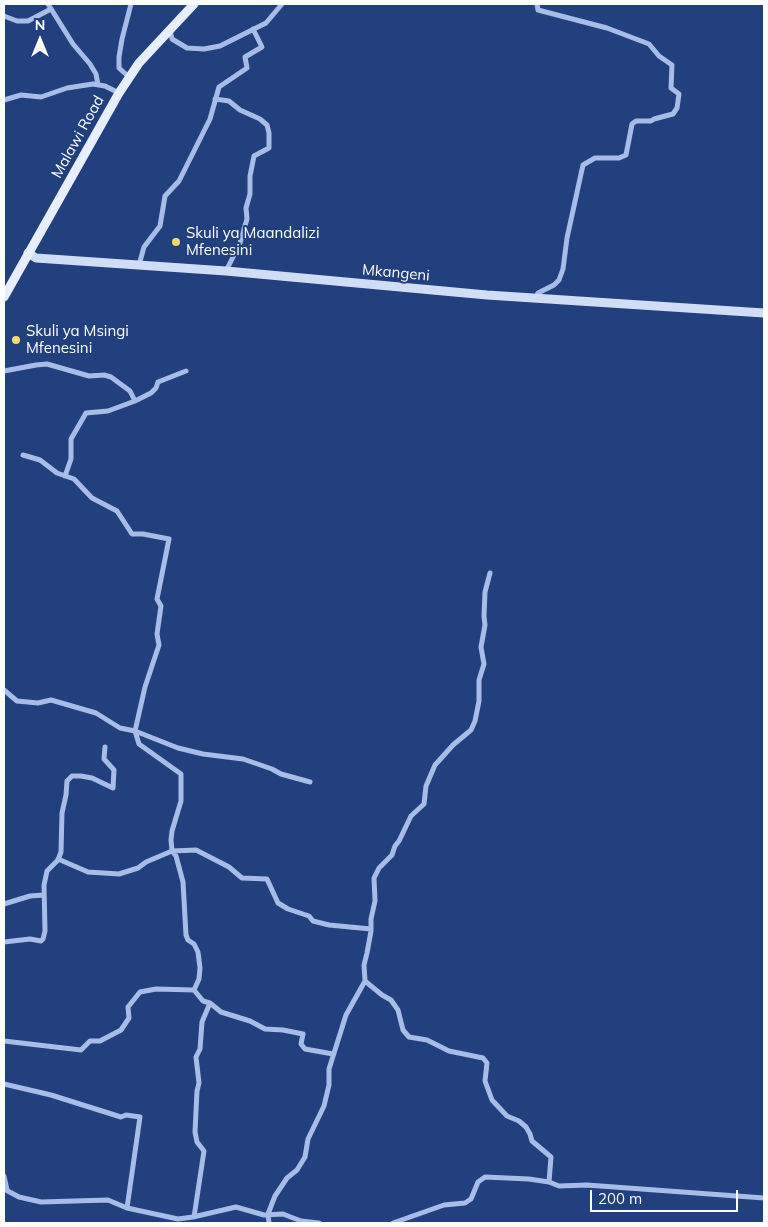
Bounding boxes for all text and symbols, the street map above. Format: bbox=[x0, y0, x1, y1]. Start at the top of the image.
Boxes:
north arrow bbox=[15, 15, 65, 65]
text: N bbox=[35, 16, 45, 34]
street label: Malawi Road bbox=[48, 93, 108, 181]
place label: Skuli ya Maandalizi Mfenesini bbox=[186, 224, 320, 259]
marker: Skuli ya Maandalizi Mfenesini bbox=[170, 236, 182, 248]
street label: Mkangeni bbox=[361, 261, 431, 285]
place label: Skuli ya Msingi Mfenesini bbox=[26, 322, 129, 357]
marker: Skuli ya Msingi Mfenesini bbox=[10, 334, 22, 346]
scale bar bbox=[593, 1180, 740, 1212]
text: 200 m bbox=[598, 1189, 642, 1208]

